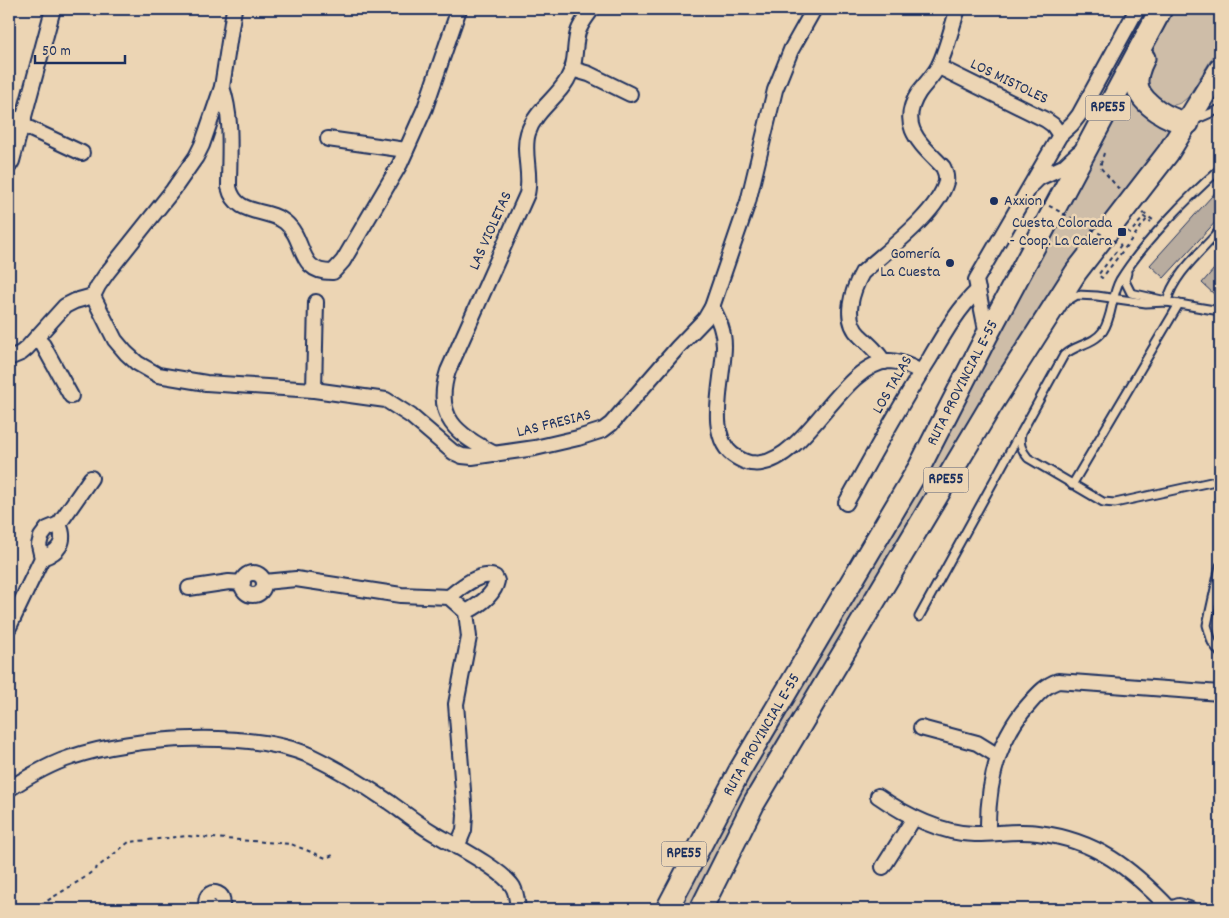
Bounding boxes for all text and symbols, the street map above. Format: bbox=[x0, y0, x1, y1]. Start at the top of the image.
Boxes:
scale bar bbox=[35, 32, 125, 64]
text: 50 m bbox=[42, 41, 71, 63]
street label: LOS MISTOLES bbox=[966, 53, 1052, 111]
road number: RPE55 bbox=[1086, 96, 1130, 120]
street label: LAS VIOLETAS bbox=[463, 188, 519, 274]
place label: Axxion bbox=[1004, 190, 1042, 213]
marker: Axxion bbox=[988, 195, 1000, 207]
place label: Cuesta Colorada - Coop. La Calera bbox=[1010, 212, 1112, 253]
marker: Cuesta Colorada - Coop. La Calera bbox=[1116, 226, 1128, 238]
place label: Gomería La Cuesta bbox=[880, 243, 940, 284]
marker: Gomería La Cuesta bbox=[944, 257, 956, 269]
street label: RUTA PROVINCIAL E-55 bbox=[921, 316, 1005, 450]
street label: LOS TALAS bbox=[867, 352, 919, 418]
street label: LAS FRESIAS bbox=[514, 404, 594, 444]
road number: RPE55 bbox=[924, 468, 968, 492]
street label: RUTA PROVINCIAL E-55 bbox=[717, 669, 807, 801]
road number: RPE55 bbox=[662, 842, 706, 866]

